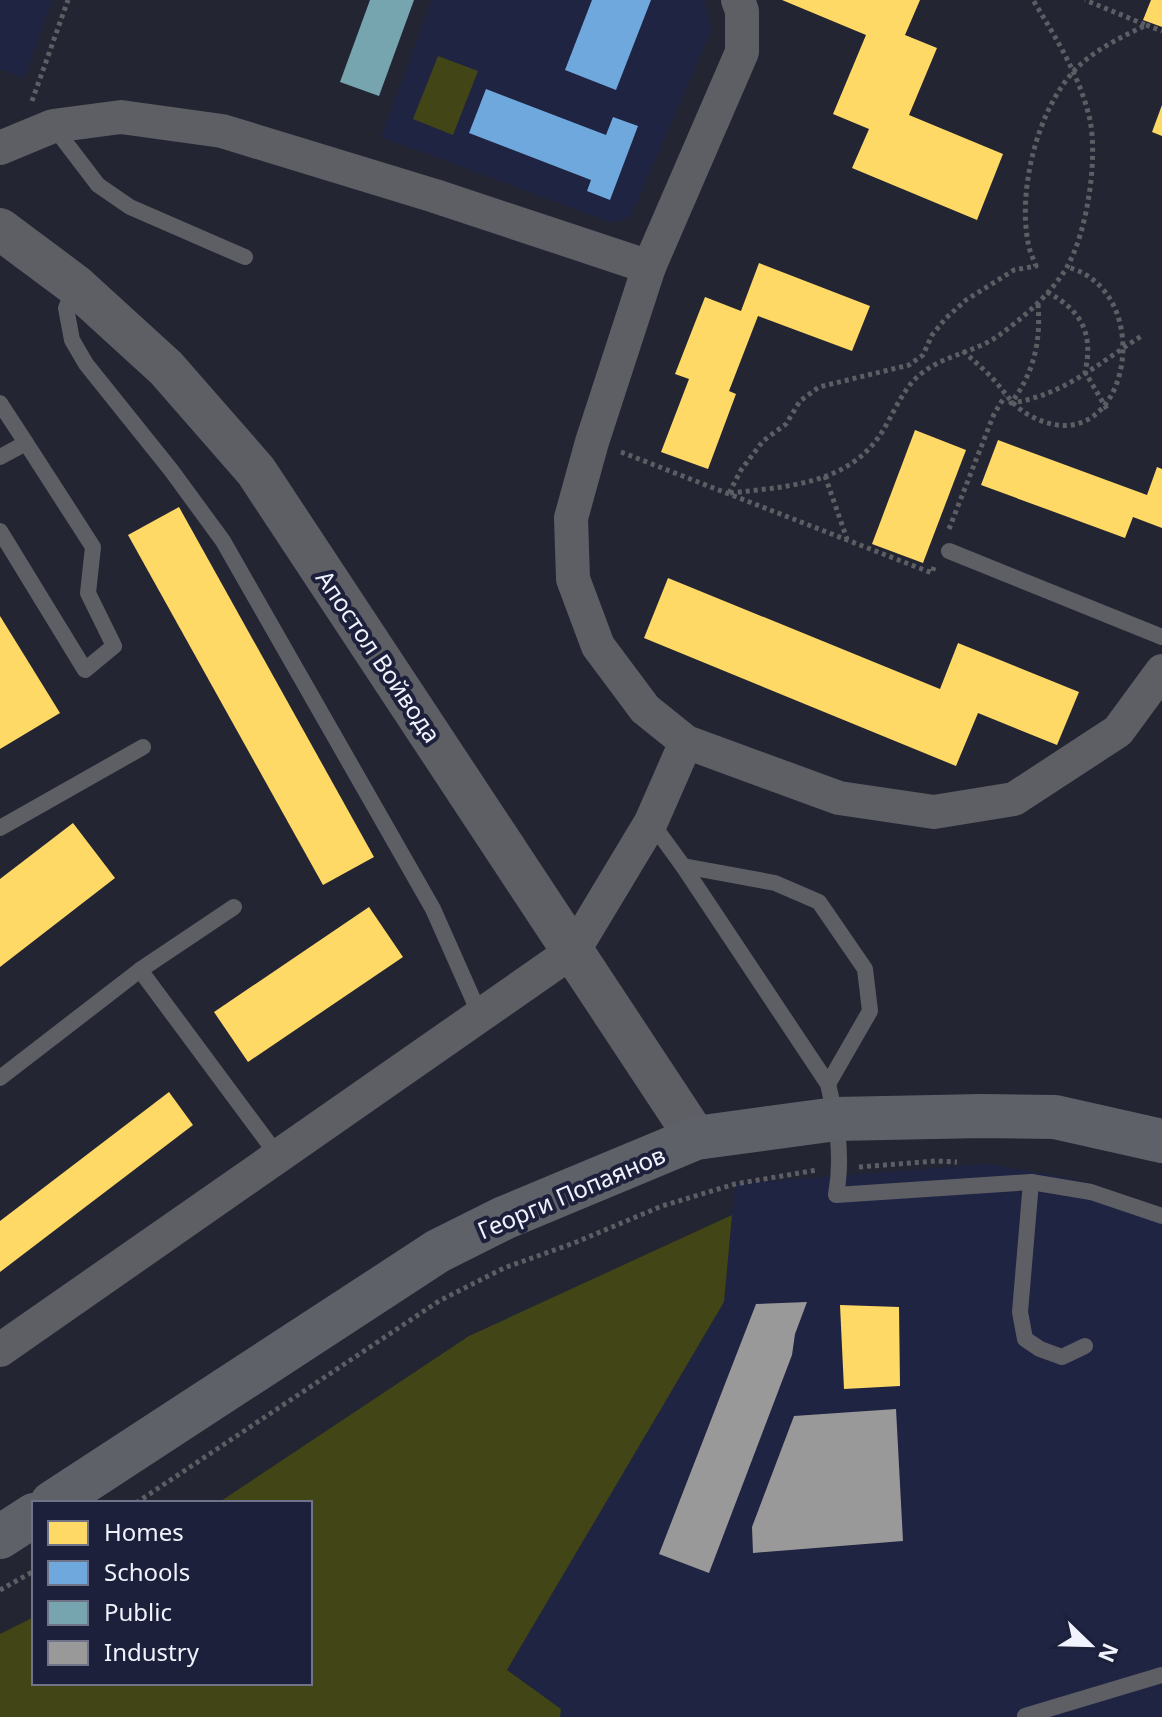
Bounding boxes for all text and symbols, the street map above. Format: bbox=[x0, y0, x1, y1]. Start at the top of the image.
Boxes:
street label: Апостол Войвода bbox=[309, 563, 449, 749]
street label: Георги Попаянов bbox=[472, 1138, 670, 1246]
legend bbox=[32, 1501, 312, 1685]
text: Homes bbox=[104, 1515, 184, 1548]
text: Schools bbox=[104, 1555, 190, 1588]
text: Public bbox=[104, 1595, 172, 1628]
north arrow bbox=[1050, 1605, 1130, 1685]
text: Industry bbox=[104, 1635, 200, 1668]
text: N bbox=[1092, 1639, 1127, 1667]

